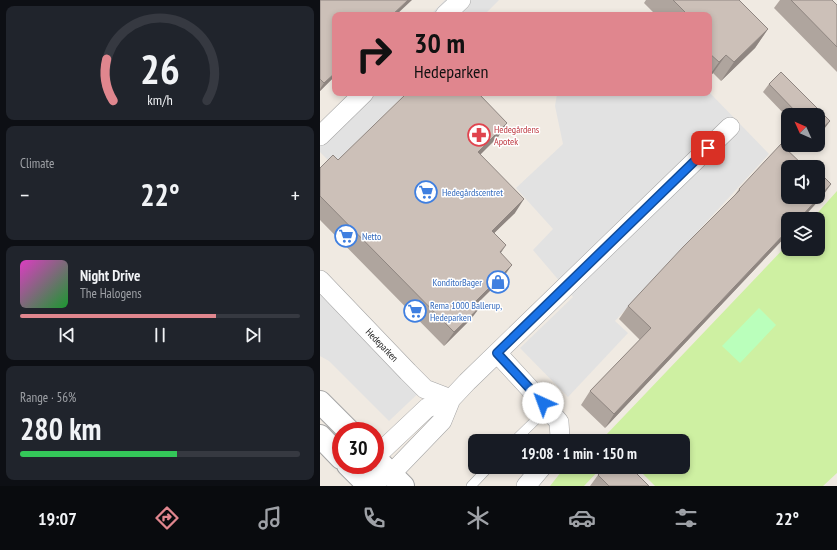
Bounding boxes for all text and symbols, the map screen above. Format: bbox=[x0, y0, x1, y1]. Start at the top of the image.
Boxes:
text: 30 m bbox=[414, 24, 465, 61]
icon: right bbox=[348, 28, 400, 80]
text: 26 bbox=[140, 42, 180, 95]
text: Hedeparken bbox=[414, 60, 488, 83]
text: km/h bbox=[147, 90, 173, 109]
north arrow bbox=[781, 108, 825, 152]
map controls bbox=[781, 108, 825, 256]
pharmacy icon: Hedegårdens Apotek bbox=[466, 122, 492, 148]
place label: Hedegårdens Apotek bbox=[494, 123, 540, 148]
pin bbox=[691, 131, 725, 165]
icon: arrive bbox=[697, 137, 719, 159]
text: Climate bbox=[20, 155, 54, 172]
button: sound bbox=[781, 160, 825, 204]
text: 22° bbox=[140, 175, 180, 214]
supermarket icon: Hedegårdscentret bbox=[413, 179, 439, 205]
text: − bbox=[20, 181, 29, 209]
text: + bbox=[291, 181, 300, 209]
place label: Hedegårdscentret bbox=[442, 186, 503, 199]
button: layers bbox=[781, 212, 825, 256]
supermarket icon: Netto bbox=[333, 223, 359, 249]
place label: Netto bbox=[362, 230, 381, 243]
text: Night Drive bbox=[80, 266, 140, 285]
shop icon: KonditorBager bbox=[485, 269, 511, 295]
place label: KonditorBager bbox=[433, 276, 482, 289]
text: The Halogens bbox=[80, 285, 142, 302]
supermarket icon: Rema 1000 Ballerup, Hedeparken bbox=[402, 298, 428, 324]
place label: Rema 1000 Ballerup, Hedeparken bbox=[430, 299, 502, 324]
icon: previous bbox=[56, 324, 78, 346]
icon: pause bbox=[149, 324, 171, 346]
icon: next bbox=[242, 324, 264, 346]
street label: Hedeparken bbox=[363, 326, 401, 364]
position arrow bbox=[522, 382, 564, 424]
text: Range · 56% bbox=[20, 389, 76, 406]
text: 280 km bbox=[20, 409, 101, 448]
speed limit sign: 30 bbox=[332, 422, 384, 474]
text: 19:08 · 1 min · 150 m bbox=[521, 444, 637, 463]
icon: directions bbox=[153, 504, 181, 532]
icon: music bbox=[256, 504, 284, 532]
icon: phone bbox=[360, 504, 388, 532]
icon: climate bbox=[464, 504, 492, 532]
icon: car bbox=[568, 504, 596, 532]
icon: filters bbox=[672, 504, 700, 532]
text: 19:07 bbox=[38, 507, 77, 530]
text: 22° bbox=[775, 507, 799, 530]

